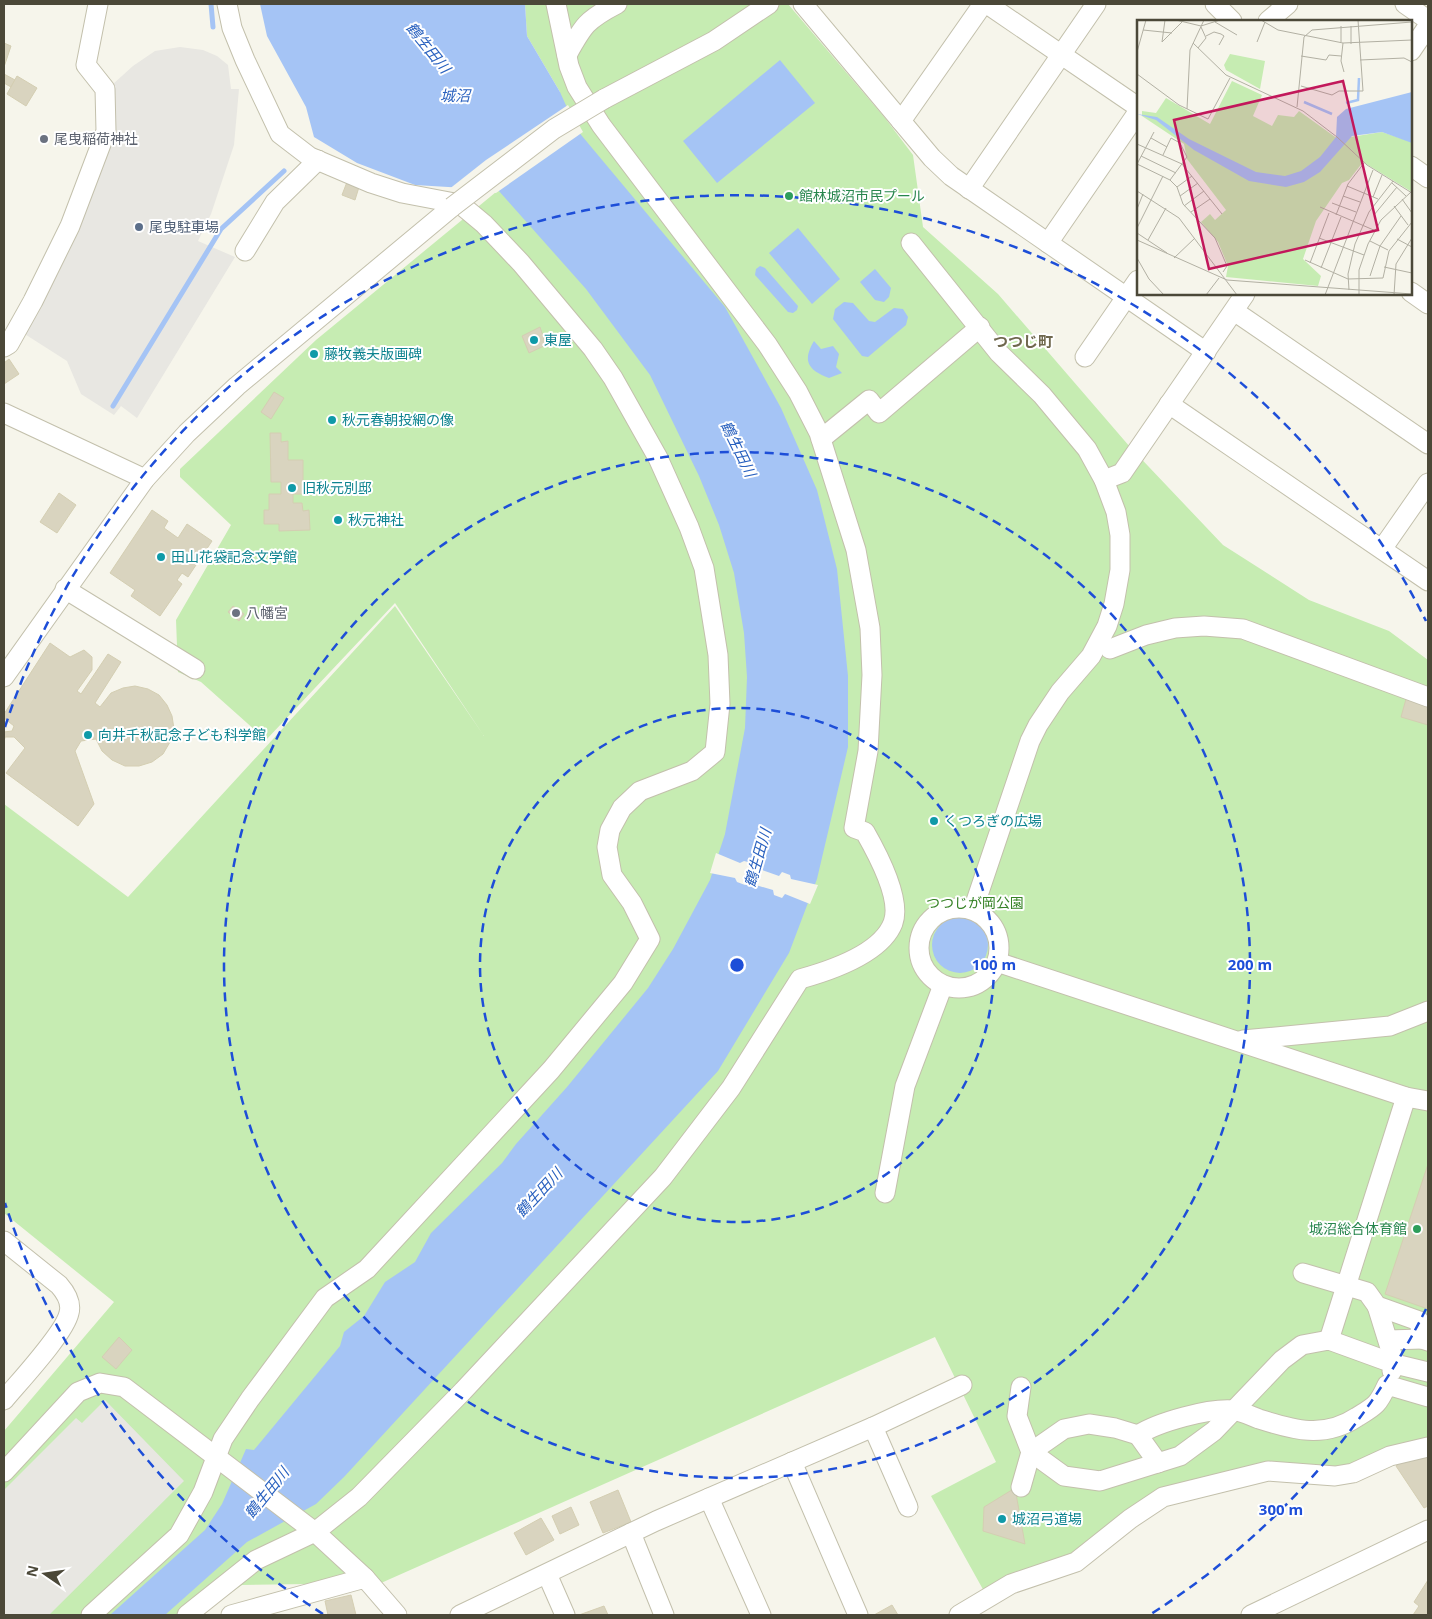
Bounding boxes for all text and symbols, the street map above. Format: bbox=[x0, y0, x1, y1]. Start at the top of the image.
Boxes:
water label: 鶴生田川 bbox=[402, 18, 457, 79]
inset map bbox=[1137, 20, 1412, 295]
water label: 城沼 bbox=[440, 85, 472, 105]
place label: 尾曳稲荷神社 bbox=[54, 129, 138, 148]
marker: 尾曳稲荷神社 bbox=[38, 133, 50, 145]
place label: 館林城沼市民プール bbox=[799, 186, 925, 205]
marker: 館林城沼市民プール bbox=[783, 190, 795, 202]
place label: 尾曳駐車場 bbox=[149, 217, 219, 236]
marker: 尾曳駐車場 bbox=[133, 221, 145, 233]
place label: 東屋 bbox=[544, 330, 572, 349]
district label: つつじ町 bbox=[993, 331, 1053, 351]
marker: 東屋 bbox=[528, 334, 540, 346]
place label: 藤牧義夫版画碑 bbox=[324, 344, 422, 363]
marker: 藤牧義夫版画碑 bbox=[308, 348, 320, 360]
place label: 秋元春朝投網の像 bbox=[342, 410, 454, 429]
marker: 秋元春朝投網の像 bbox=[326, 414, 338, 426]
water label: 鶴生田川 bbox=[717, 417, 762, 482]
place label: 旧秋元別邸 bbox=[302, 478, 372, 497]
marker: 旧秋元別邸 bbox=[286, 482, 298, 494]
place label: 秋元神社 bbox=[348, 510, 404, 529]
marker: 秋元神社 bbox=[332, 514, 344, 526]
place label: 田山花袋記念文学館 bbox=[171, 547, 297, 566]
marker: 田山花袋記念文学館 bbox=[155, 551, 167, 563]
place label: 八幡宮 bbox=[246, 603, 288, 622]
marker: 八幡宮 bbox=[230, 607, 242, 619]
place label: 向井千秋記念子ども科学館 bbox=[98, 725, 266, 744]
marker: 向井千秋記念子ども科学館 bbox=[82, 729, 94, 741]
place label: くつろぎの広場 bbox=[944, 811, 1042, 830]
marker: くつろぎの広場 bbox=[928, 815, 940, 827]
water label: 鶴生田川 bbox=[739, 824, 775, 889]
park label: つつじが岡公園 bbox=[926, 893, 1024, 912]
text: 100 m bbox=[972, 954, 1016, 974]
text: 200 m bbox=[1228, 954, 1272, 974]
centre of rings bbox=[728, 956, 746, 974]
water label: 鶴生田川 bbox=[510, 1162, 567, 1221]
place label: 城沼総合体育館 bbox=[1309, 1219, 1407, 1238]
marker: 城沼総合体育館 bbox=[1411, 1223, 1423, 1235]
water label: 鶴生田川 bbox=[240, 1461, 294, 1522]
text: 300 m bbox=[1259, 1499, 1303, 1519]
place label: 城沼弓道場 bbox=[1012, 1509, 1082, 1528]
marker: 城沼弓道場 bbox=[996, 1513, 1008, 1525]
north arrow bbox=[20, 1549, 70, 1599]
text: N bbox=[21, 1563, 42, 1579]

